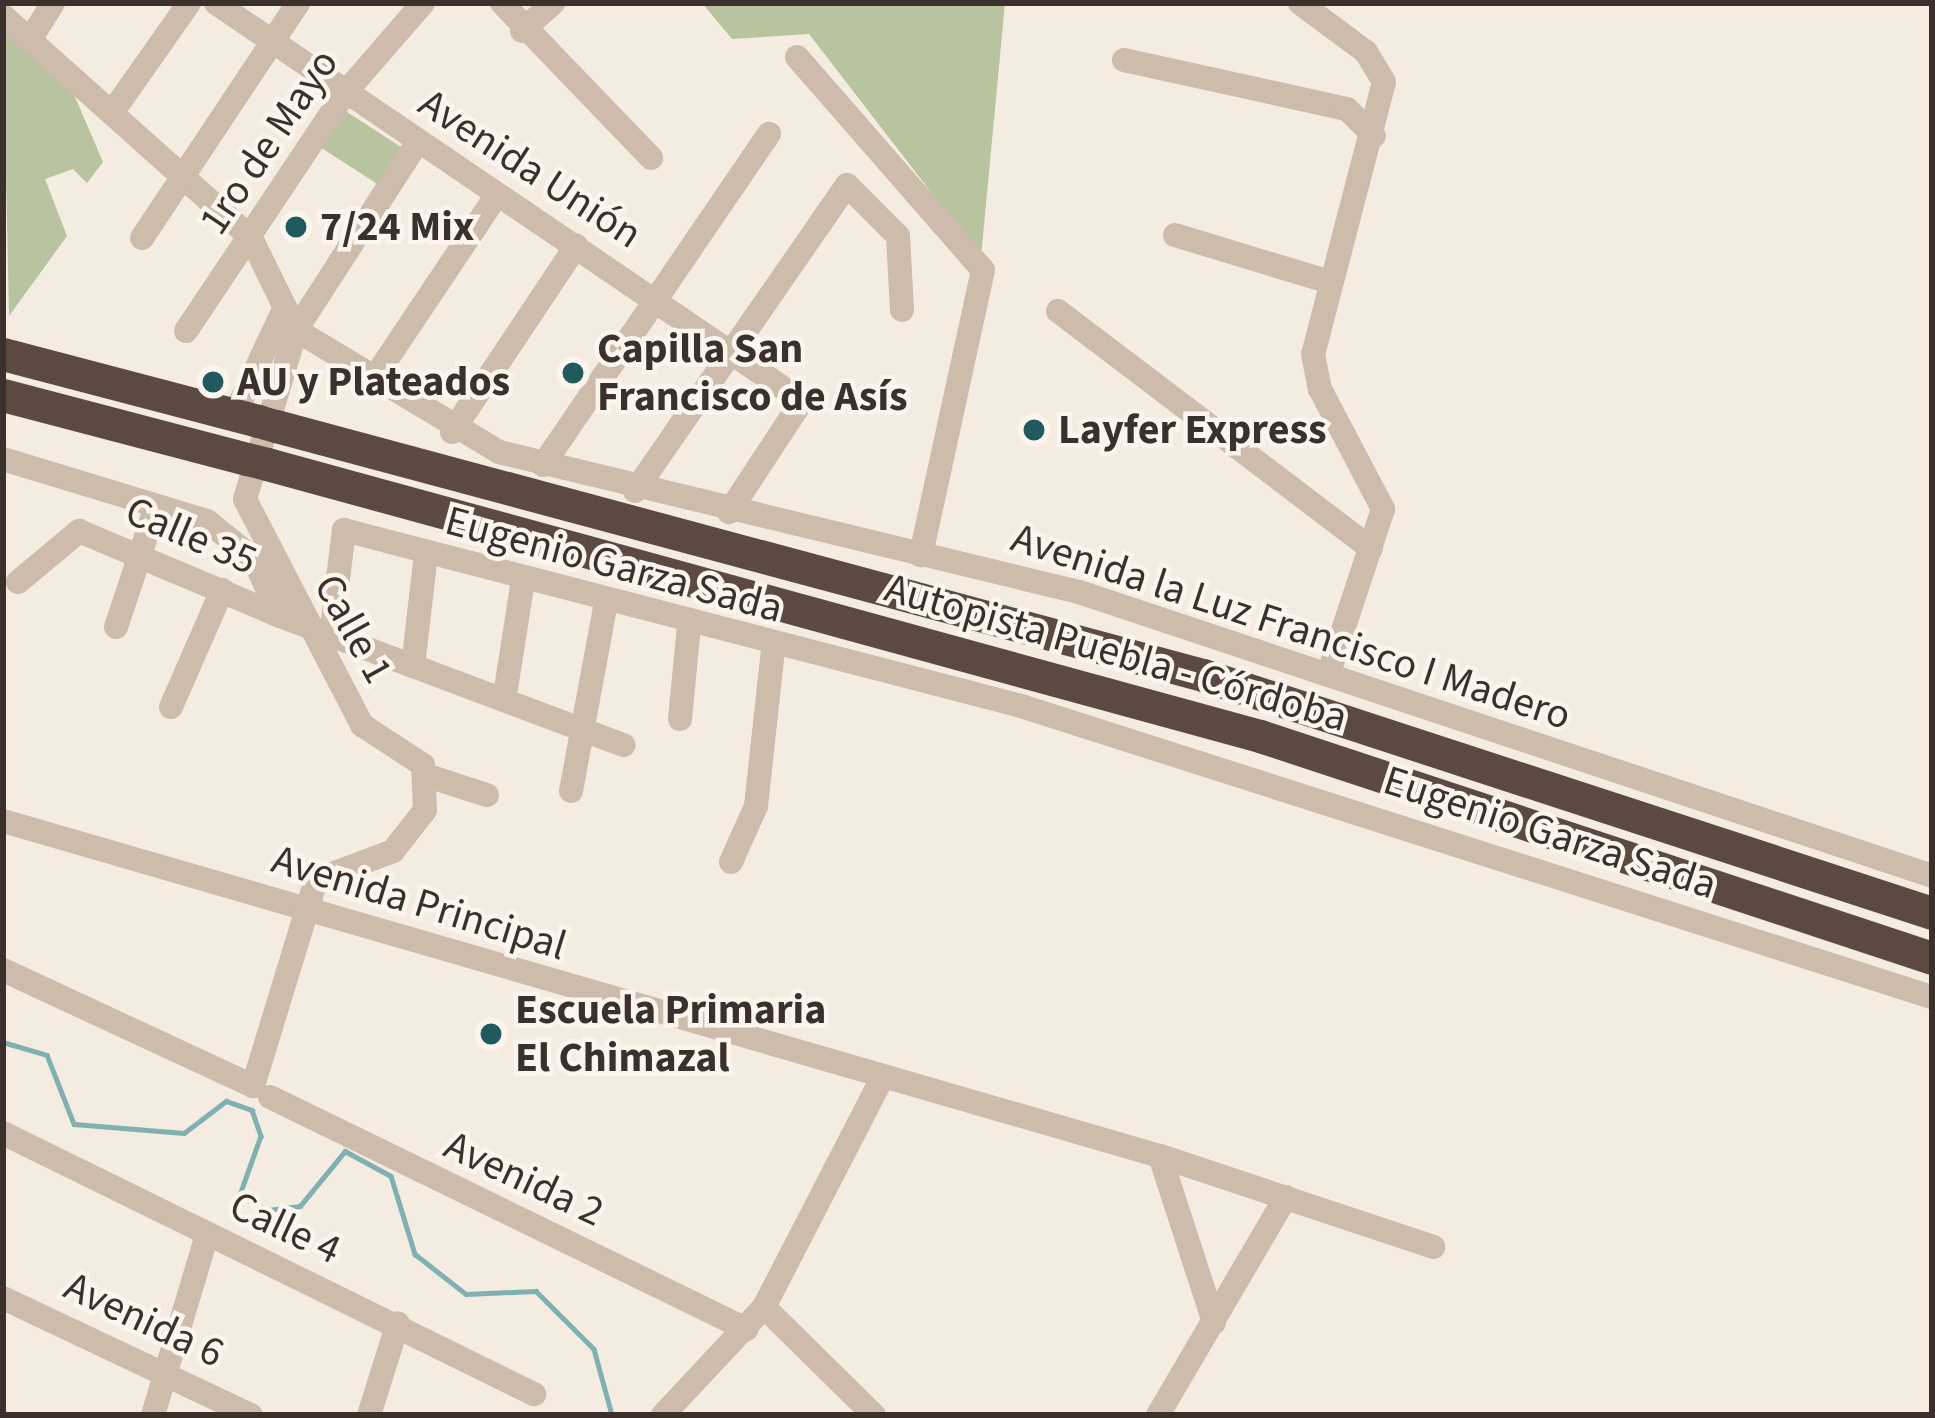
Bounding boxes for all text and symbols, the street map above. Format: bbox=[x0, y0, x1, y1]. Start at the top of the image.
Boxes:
street label: 1ro de Mayo bbox=[189, 40, 349, 244]
street label: Avenida Unión bbox=[409, 78, 651, 260]
place label: 7/24 Mix bbox=[320, 202, 474, 252]
marker: 7/24 Mix bbox=[283, 214, 309, 240]
place label: Capilla San Francisco de Asís bbox=[597, 324, 908, 422]
place label: AU y Plateados bbox=[237, 357, 510, 407]
marker: Capilla San Francisco de Asís bbox=[560, 360, 586, 386]
marker: AU y Plateados bbox=[200, 369, 226, 395]
place label: Layfer Express bbox=[1058, 405, 1327, 455]
marker: Layfer Express bbox=[1021, 417, 1047, 443]
street label: Calle 35 bbox=[118, 486, 264, 586]
street label: Eugenio Garza Sada bbox=[440, 496, 788, 634]
street label: Avenida la Luz Francisco I Madero bbox=[1005, 513, 1577, 741]
street label: Autopista Puebla - Córdoba bbox=[879, 563, 1353, 743]
street label: Calle 1 bbox=[303, 566, 403, 692]
street label: Eugenio Garza Sada bbox=[1377, 755, 1723, 911]
street label: Avenida Principal bbox=[266, 834, 572, 972]
place label: Escuela Primaria El Chimazal bbox=[515, 985, 826, 1084]
marker: Escuela Primaria El Chimazal bbox=[478, 1021, 504, 1047]
street label: Avenida 2 bbox=[436, 1120, 612, 1238]
street label: Calle 4 bbox=[221, 1181, 349, 1275]
street label: Avenida 6 bbox=[56, 1261, 232, 1379]

